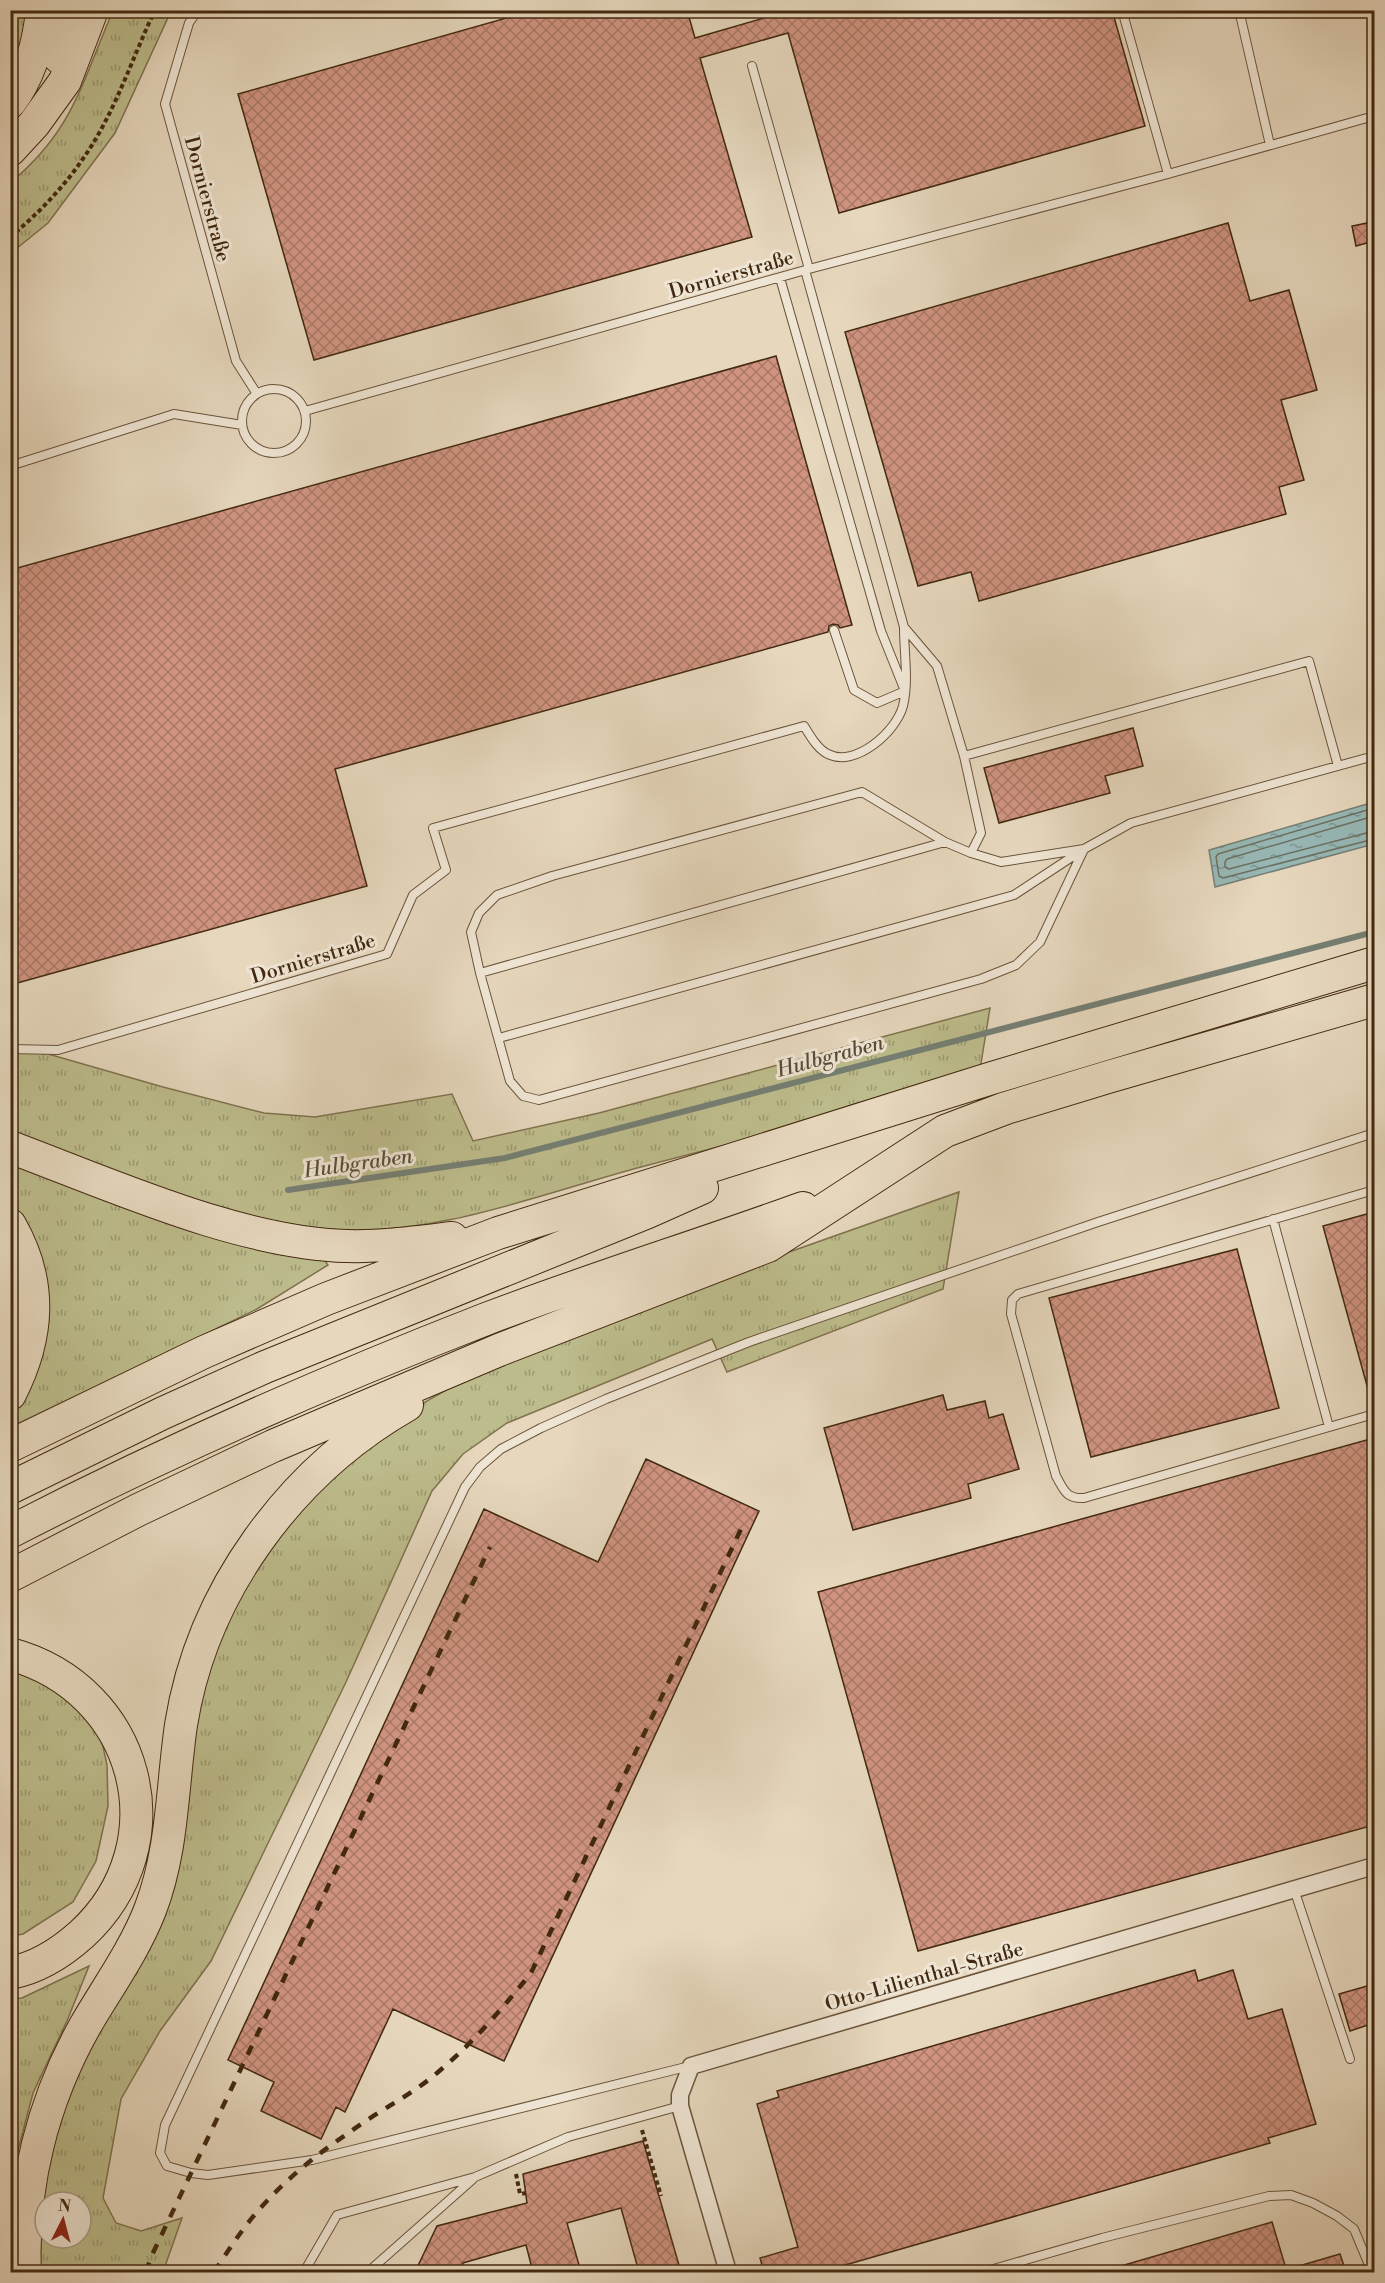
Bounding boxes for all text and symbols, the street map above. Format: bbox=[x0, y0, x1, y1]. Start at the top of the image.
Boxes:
street label: Dornierstraße bbox=[178, 134, 235, 265]
street label: Dornierstraße bbox=[666, 246, 797, 305]
street label: Dornierstraße bbox=[248, 929, 379, 990]
water label: Hulbgraben bbox=[773, 1030, 887, 1084]
water label: Hulbgraben bbox=[301, 1143, 414, 1185]
street label: Otto-Lilienthal-Straße bbox=[822, 1937, 1027, 2018]
north arrow bbox=[33, 2190, 93, 2250]
text: N bbox=[57, 2195, 72, 2217]

